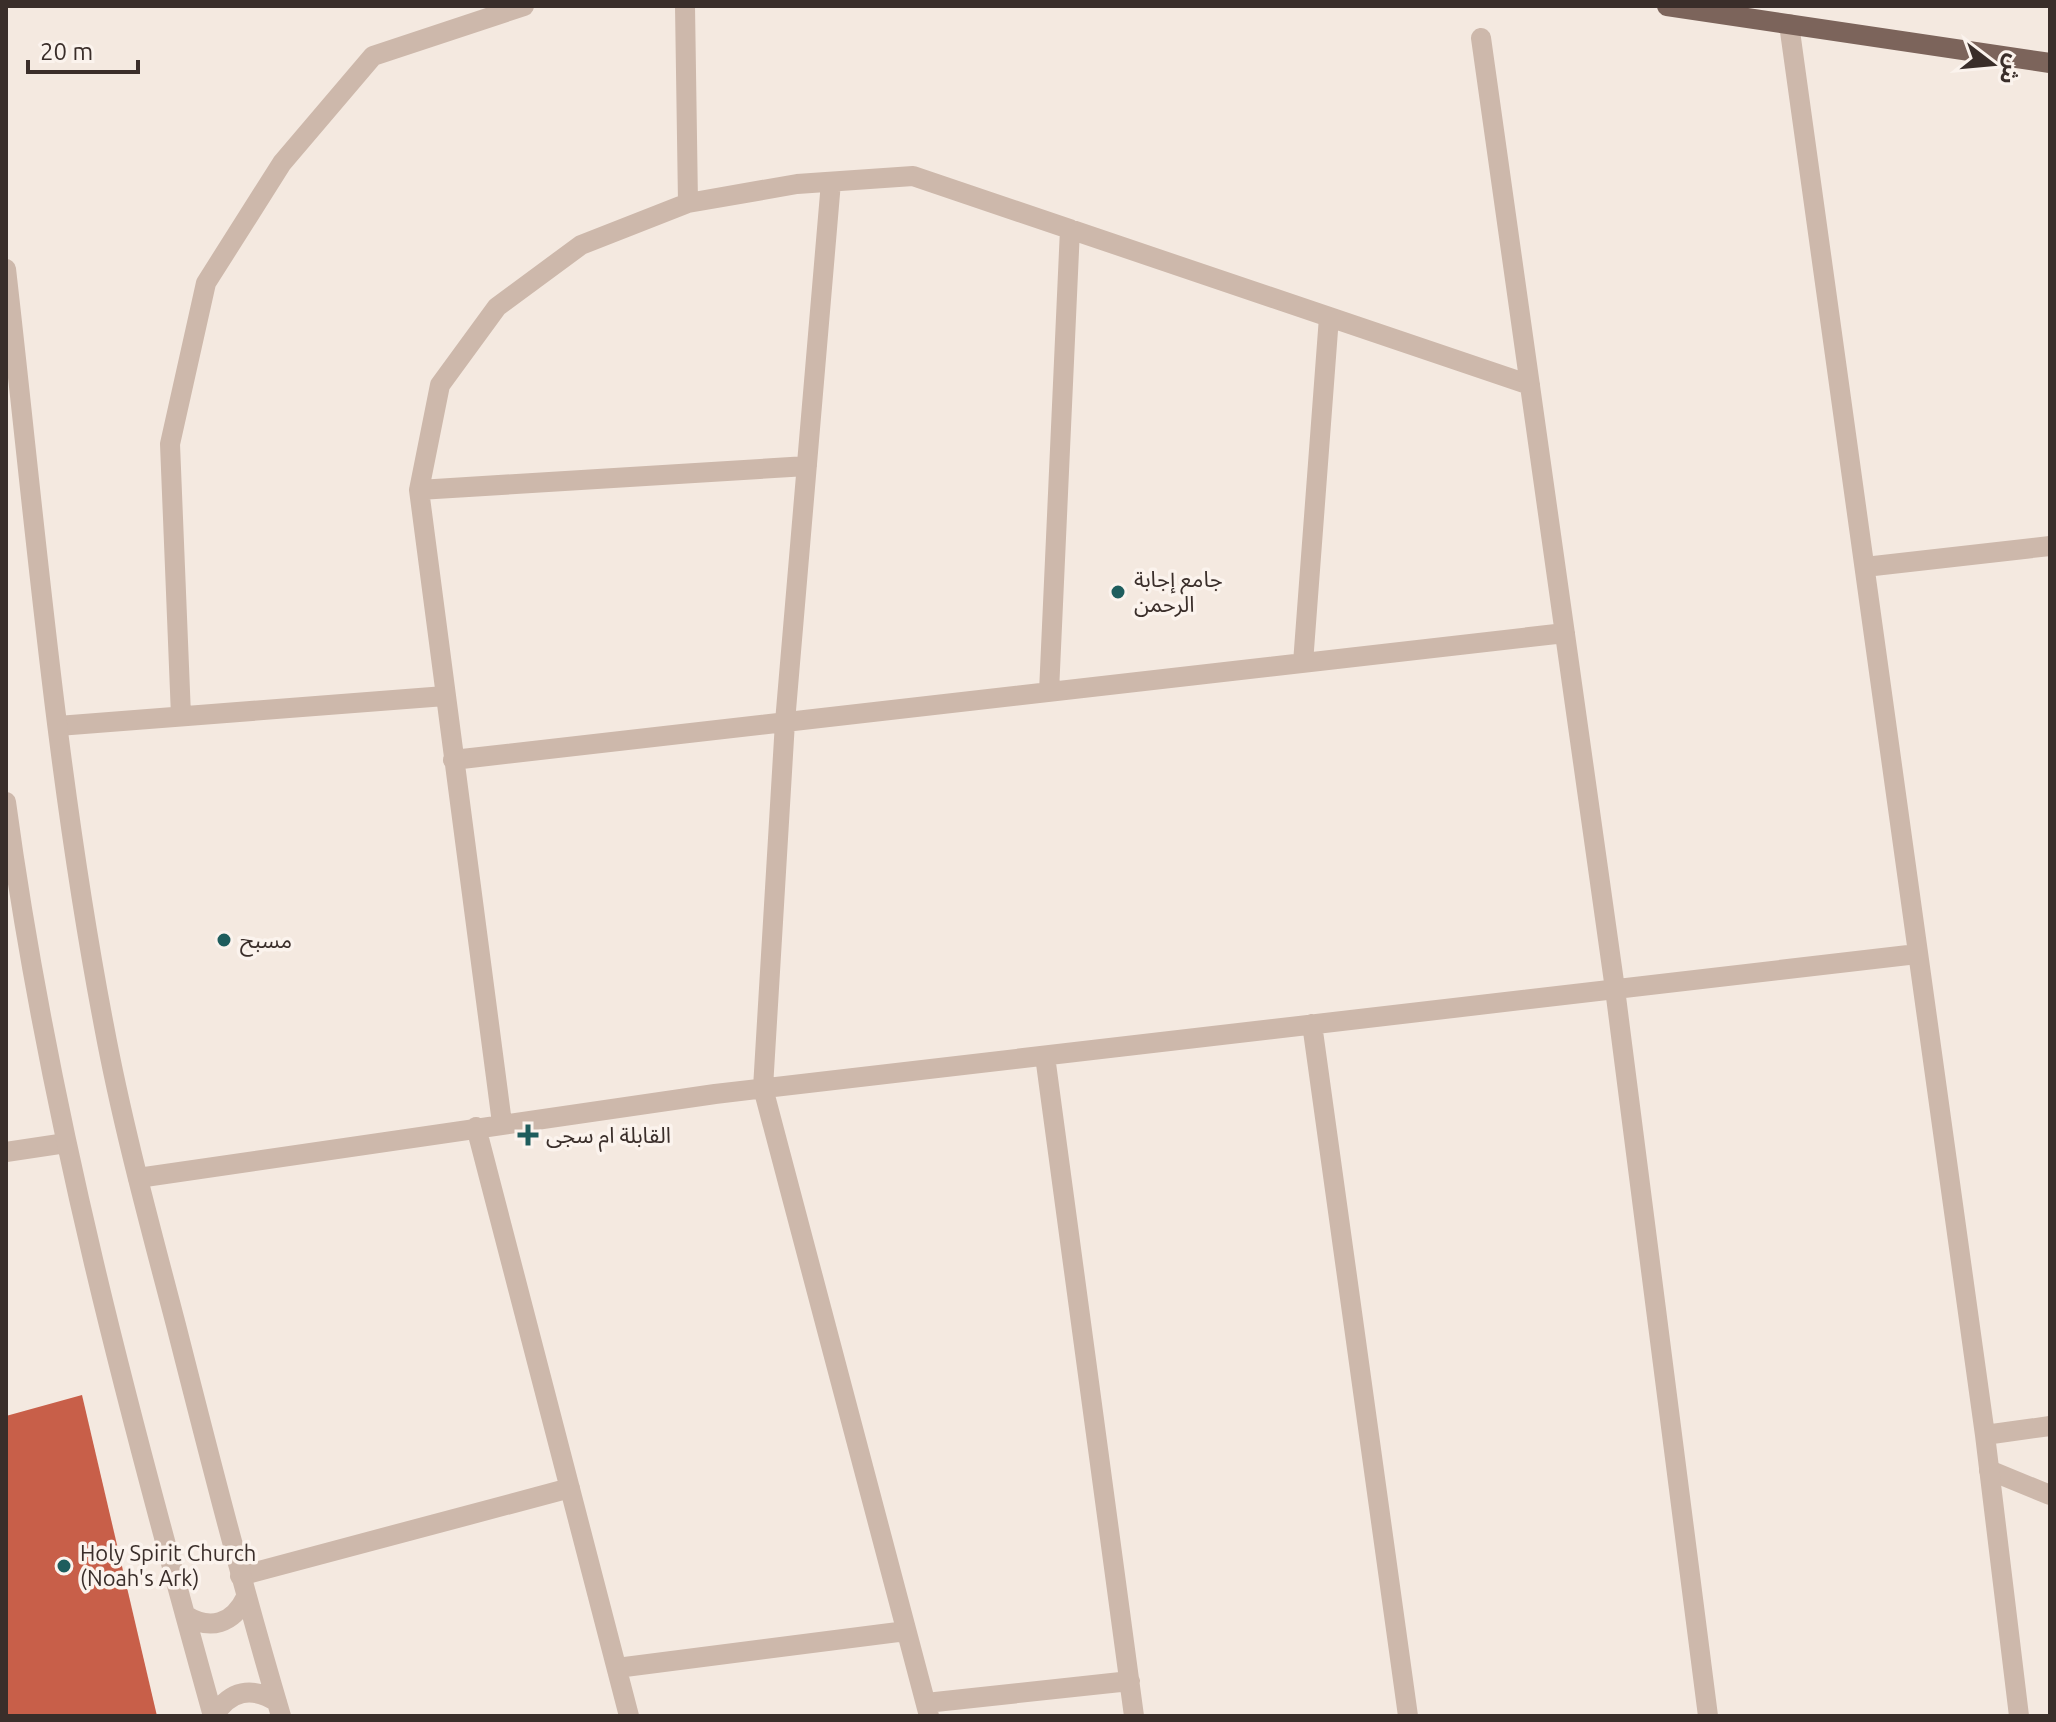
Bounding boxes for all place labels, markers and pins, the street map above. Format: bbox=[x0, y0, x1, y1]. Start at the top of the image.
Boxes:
place label: جامع إجابة الرحمن bbox=[1134, 566, 1223, 617]
marker: جامع إجابة الرحمن bbox=[1109, 583, 1127, 601]
place label: مسبح bbox=[240, 927, 292, 957]
marker: مسبح bbox=[215, 931, 233, 949]
place label: القابلة ام سجى bbox=[546, 1122, 671, 1152]
marker: القابلة ام سجى bbox=[517, 1124, 539, 1146]
place label: Holy Spirit Church (Noah's Ark) bbox=[80, 1540, 256, 1591]
marker: Holy Spirit Church (Noah's Ark) bbox=[55, 1557, 73, 1575]

